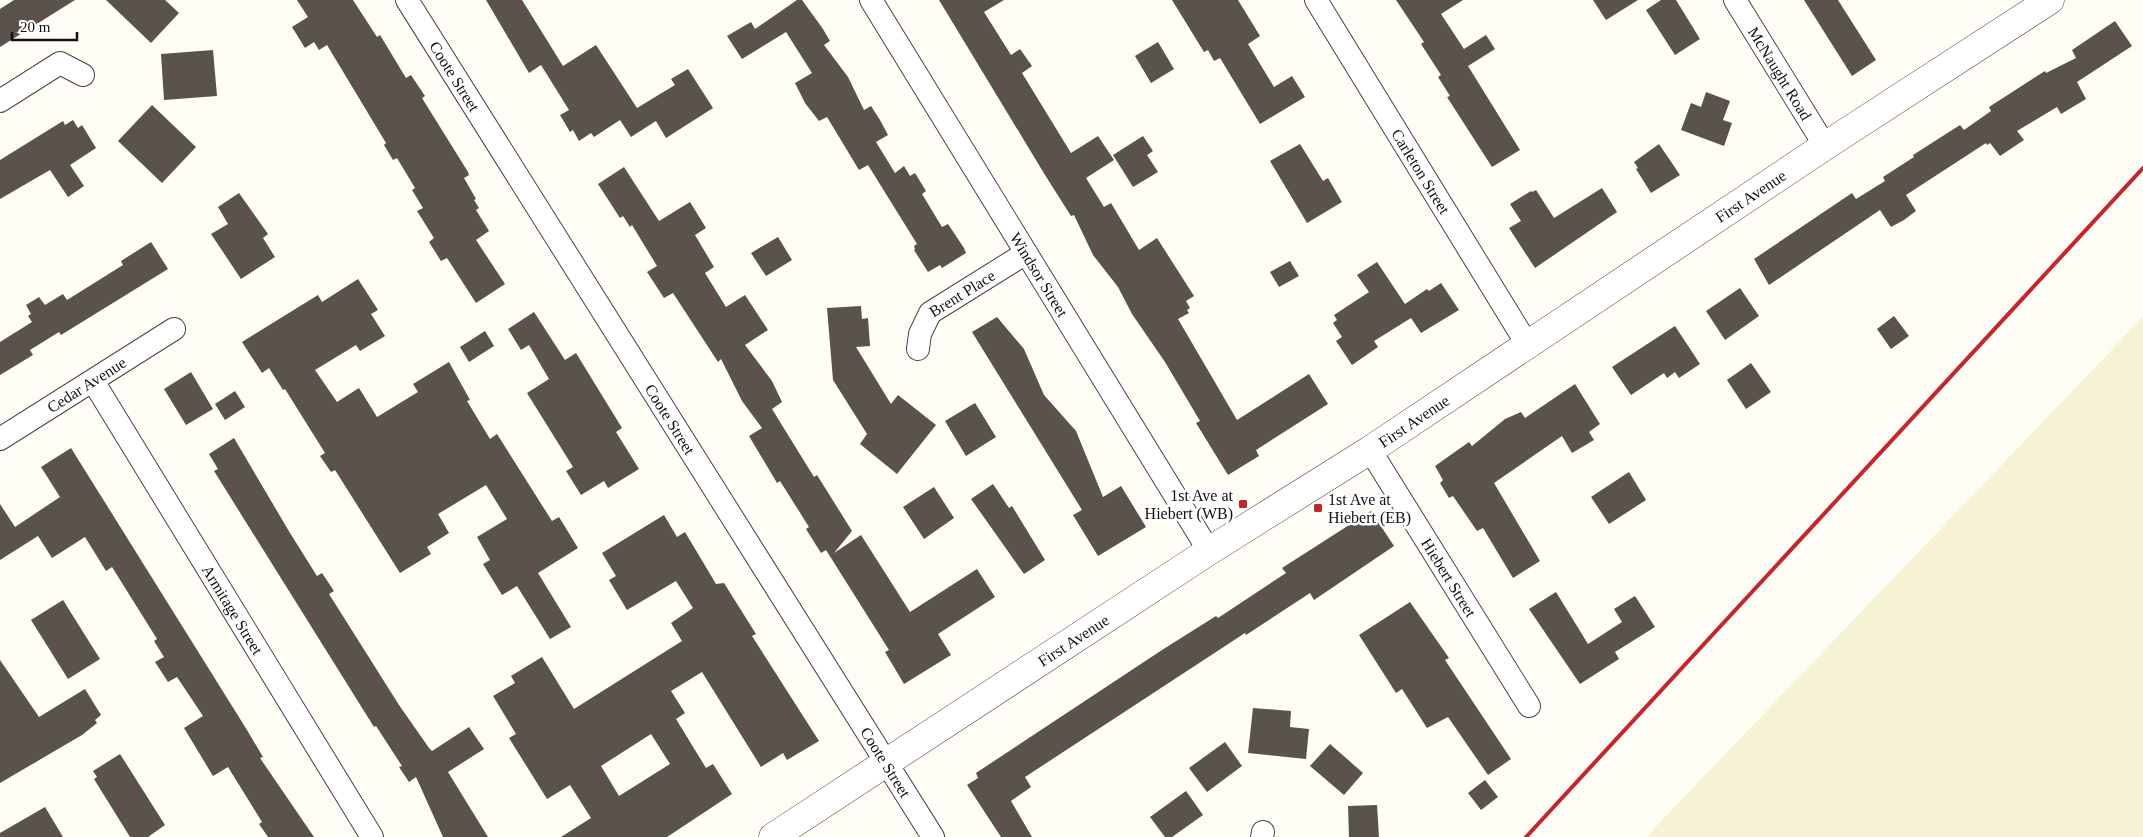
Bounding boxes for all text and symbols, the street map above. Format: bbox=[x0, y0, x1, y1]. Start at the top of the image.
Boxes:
scale bar bbox=[12, 10, 78, 42]
text: 20 m bbox=[20, 19, 51, 35]
street label: McNaught Road bbox=[1745, 24, 1815, 123]
street label: Coote Street bbox=[427, 38, 484, 115]
street label: Carleton Street bbox=[1389, 126, 1454, 217]
street label: First Avenue bbox=[1712, 166, 1789, 225]
street label: Windsor Street bbox=[1007, 229, 1072, 320]
street label: Brent Place bbox=[926, 266, 998, 320]
street label: Cedar Avenue bbox=[44, 353, 129, 416]
street label: Coote Street bbox=[642, 381, 699, 458]
street label: First Avenue bbox=[1375, 391, 1452, 450]
place label: 1st Ave at Hiebert (WB) bbox=[1145, 487, 1234, 523]
place label: 1st Ave at Hiebert (EB) bbox=[1328, 491, 1411, 527]
marker: 1st Ave at Hiebert (WB) bbox=[1237, 498, 1249, 510]
marker: 1st Ave at Hiebert (EB) bbox=[1312, 502, 1324, 514]
street label: Hiebert Street bbox=[1418, 535, 1480, 620]
street label: Armitage Street bbox=[199, 562, 267, 658]
street label: First Avenue bbox=[1035, 611, 1112, 669]
street label: Coote Street bbox=[858, 724, 915, 801]

